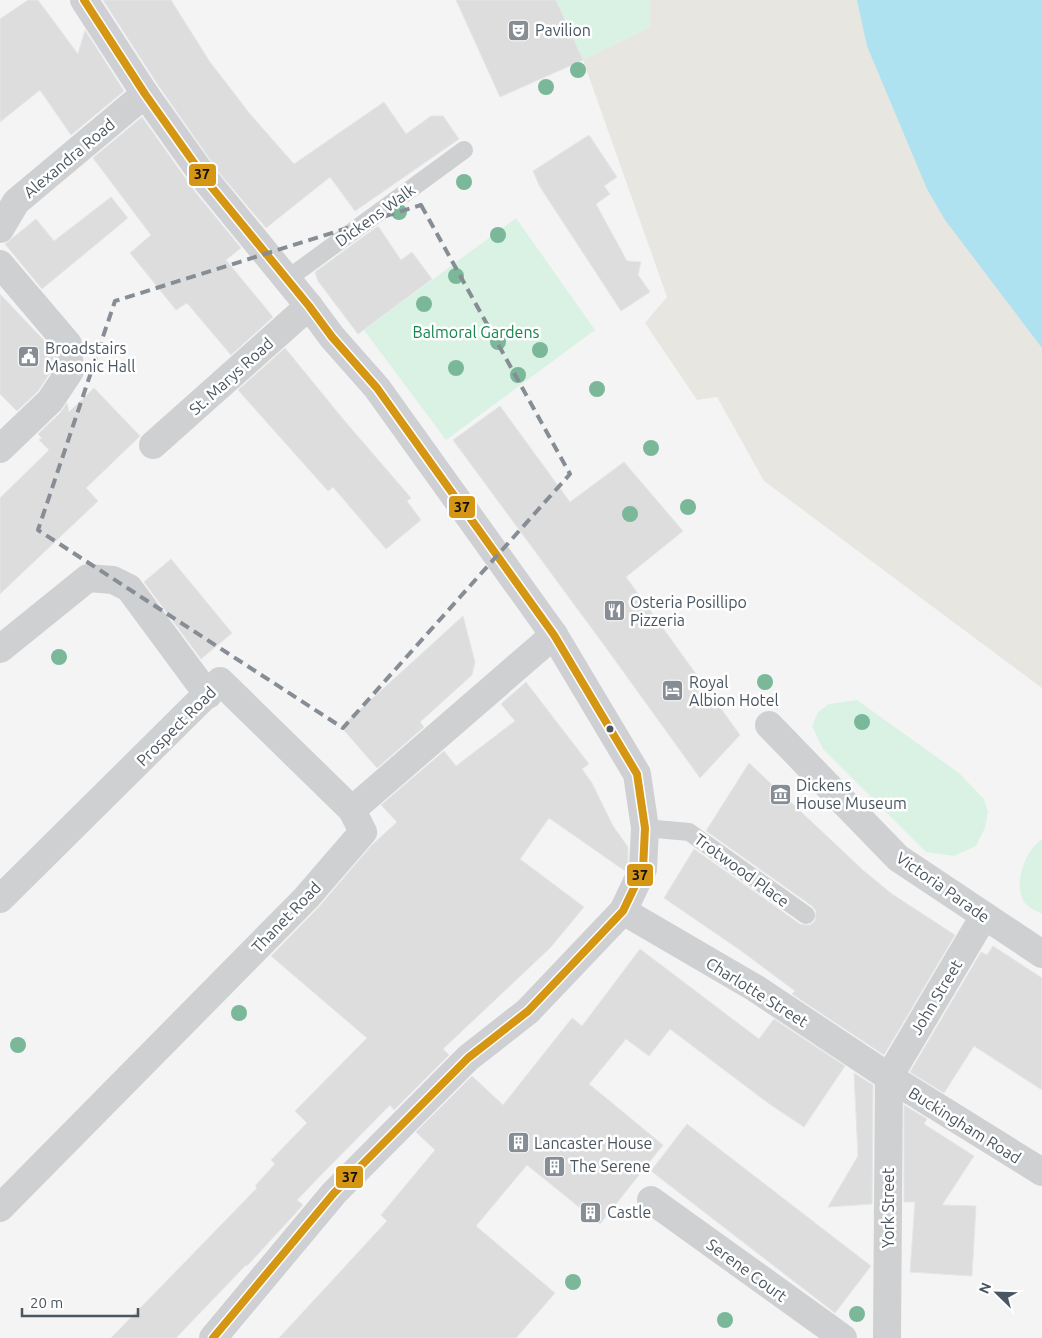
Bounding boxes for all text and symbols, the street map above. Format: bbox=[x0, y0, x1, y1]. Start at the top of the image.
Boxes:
theatre icon: Pavilion bbox=[507, 18, 531, 42]
place label: Pavilion bbox=[535, 21, 591, 39]
street label: Alexandra Road bbox=[20, 115, 118, 201]
line badge: 37 bbox=[188, 163, 217, 187]
text: 37 bbox=[194, 166, 210, 182]
street label: Dickens Walk bbox=[332, 180, 418, 250]
park label: Balmoral Gardens bbox=[412, 323, 540, 341]
street label: St. Marys Road bbox=[186, 334, 276, 418]
place label: Broadstairs Masonic Hall bbox=[45, 339, 135, 375]
public building icon: Broadstairs Masonic Hall bbox=[17, 345, 41, 369]
line badge: 37 bbox=[448, 495, 476, 519]
text: 37 bbox=[454, 499, 470, 515]
place label: Osteria Posillipo Pizzeria bbox=[630, 593, 747, 629]
restaurant icon: Osteria Posillipo Pizzeria bbox=[602, 599, 626, 623]
place label: Royal Albion Hotel bbox=[689, 673, 779, 709]
hotel icon: Royal Albion Hotel bbox=[661, 679, 685, 703]
street label: Prospect Road bbox=[133, 683, 219, 769]
unlabelled marker bbox=[605, 724, 615, 734]
place label: Dickens House Museum bbox=[796, 776, 907, 812]
museum icon: Dickens House Museum bbox=[768, 782, 792, 806]
street label: Trotwood Place bbox=[691, 830, 793, 910]
street label: Victoria Parade bbox=[893, 848, 993, 926]
line badge: 37 bbox=[626, 863, 654, 887]
text: 37 bbox=[632, 867, 648, 883]
street label: Thanet Road bbox=[248, 878, 324, 956]
street label: Charlotte Street bbox=[703, 953, 812, 1031]
street label: John Street bbox=[907, 956, 966, 1038]
street label: Buckingham Road bbox=[906, 1083, 1024, 1167]
building icon: Lancaster House bbox=[506, 1131, 530, 1155]
place label: Lancaster House bbox=[534, 1134, 652, 1152]
building icon: The Serene bbox=[542, 1154, 566, 1178]
place label: The Serene bbox=[570, 1157, 651, 1175]
line badge: 37 bbox=[335, 1165, 364, 1189]
street label: York Street bbox=[879, 1167, 897, 1248]
text: 37 bbox=[342, 1169, 358, 1185]
building icon: Castle bbox=[579, 1200, 603, 1224]
place label: Castle bbox=[607, 1203, 651, 1221]
street label: Serene Court bbox=[704, 1235, 791, 1305]
north arrow bbox=[972, 1268, 1022, 1318]
text: N bbox=[976, 1280, 994, 1296]
scale bar bbox=[22, 1286, 139, 1318]
text: 20 m bbox=[30, 1294, 63, 1311]

